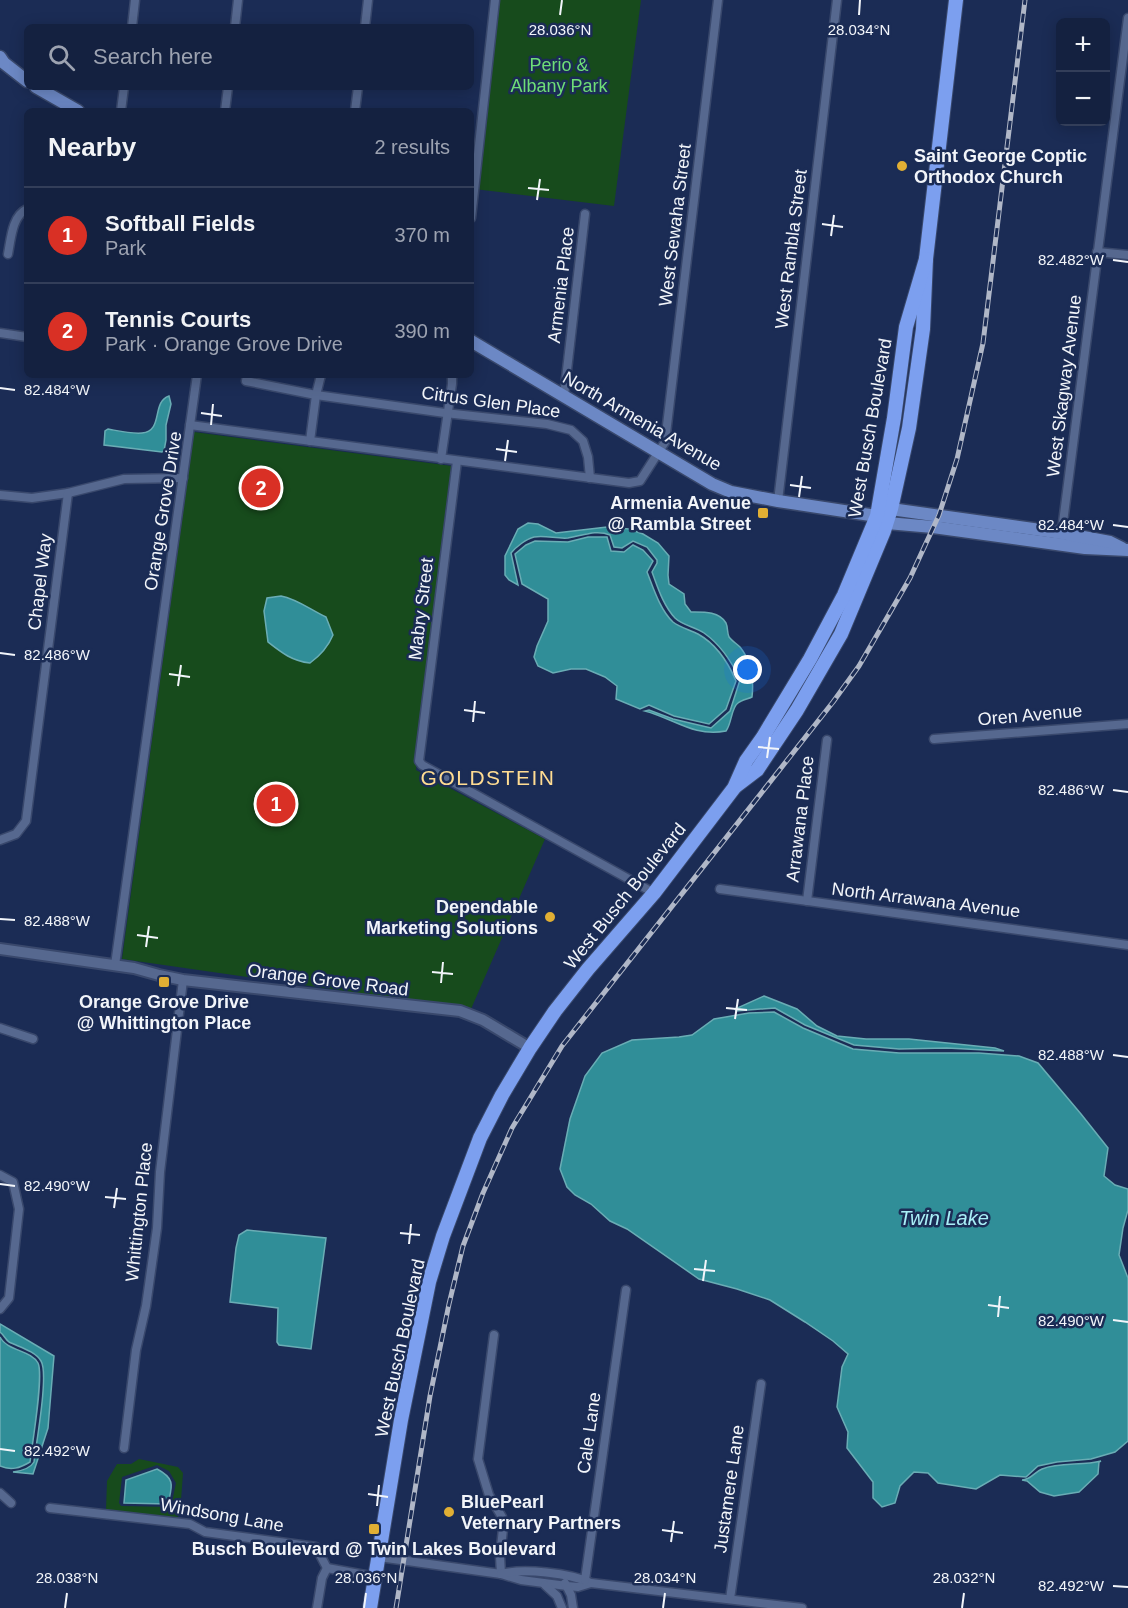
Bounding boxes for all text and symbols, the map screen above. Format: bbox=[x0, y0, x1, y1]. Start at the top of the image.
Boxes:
map controls bbox=[1056, 18, 1110, 126]
button: + bbox=[1056, 18, 1110, 72]
text: 28.036°N bbox=[529, 21, 591, 38]
text: 28.034°N bbox=[828, 21, 890, 38]
search box bbox=[24, 24, 474, 90]
icon: search bbox=[45, 41, 78, 74]
text: Search here bbox=[93, 44, 213, 69]
park label: Perio & Albany Park bbox=[510, 55, 609, 96]
button: − bbox=[1056, 72, 1110, 126]
text: Nearby bbox=[48, 132, 136, 162]
text: 2 results bbox=[374, 136, 450, 158]
street label: West Sewaha Street bbox=[655, 143, 695, 307]
place label: Saint George Coptic Orthodox Church bbox=[914, 146, 1087, 187]
marker: Saint George Coptic Orthodox Church bbox=[895, 159, 909, 173]
street label: West Rambla Street bbox=[771, 168, 811, 330]
text: Softball Fields bbox=[105, 211, 255, 236]
text: 1 bbox=[62, 224, 73, 246]
text: 370 m bbox=[394, 224, 450, 246]
street label: Armenia Place bbox=[544, 226, 578, 344]
text: Park bbox=[105, 237, 146, 259]
text: 82.482°W bbox=[1038, 251, 1105, 268]
street label: West Skagway Avenue bbox=[1043, 294, 1085, 478]
text: Tennis Courts bbox=[105, 307, 251, 332]
text: 2 bbox=[62, 320, 73, 342]
text: 390 m bbox=[394, 320, 450, 342]
text: Park · Orange Grove Drive bbox=[105, 333, 343, 355]
street label: West Busch Boulevard bbox=[844, 337, 896, 519]
street label: North Armenia Avenue bbox=[559, 367, 725, 475]
text: 82.484°W bbox=[24, 381, 91, 398]
street label: Citrus Glen Place bbox=[420, 382, 562, 422]
street label: Orange Grove Drive bbox=[141, 430, 185, 592]
pin: 2 bbox=[242, 466, 280, 510]
place label: Armenia Avenue @ Rambla Street bbox=[607, 493, 751, 534]
marker: Armenia Avenue @ Rambla Street bbox=[756, 506, 770, 520]
text: 82.484°W bbox=[1038, 516, 1105, 533]
street label: Chapel Way bbox=[24, 532, 56, 632]
street label: Mabry Street bbox=[405, 557, 437, 661]
text: 82.486°W bbox=[24, 646, 91, 663]
your location bbox=[733, 655, 762, 684]
street label: Oren Avenue bbox=[977, 700, 1083, 730]
street label: Arrawana Place bbox=[782, 755, 818, 883]
district label: GOLDSTEIN bbox=[421, 766, 555, 789]
text: 82.486°W bbox=[1038, 781, 1105, 798]
pin: 1 bbox=[256, 782, 296, 826]
street label: West Busch Boulevard bbox=[560, 819, 690, 973]
street label: North Arrawana Avenue bbox=[831, 879, 1021, 921]
place label: Dependable Marketing Solutions bbox=[366, 897, 538, 938]
marker: Dependable Marketing Solutions bbox=[543, 910, 557, 924]
text: 82.488°W bbox=[24, 912, 91, 929]
street label: Orange Grove Road bbox=[246, 960, 410, 1000]
marker: Orange Grove Drive @ Whittington Place bbox=[157, 975, 171, 989]
place label: Orange Grove Drive @ Whittington Place bbox=[77, 992, 251, 1033]
text: 82.488°W bbox=[1038, 1046, 1105, 1063]
street label: Whittington Place bbox=[122, 1141, 156, 1283]
text: 82.490°W bbox=[24, 1177, 91, 1194]
water label: Twin Lake bbox=[899, 1207, 989, 1229]
street label: West Busch Boulevard bbox=[371, 1257, 429, 1439]
text: 82.490°W bbox=[1038, 1312, 1105, 1329]
street label: Cale Lane bbox=[573, 1391, 605, 1475]
street label: Justamere Lane bbox=[710, 1424, 748, 1554]
text: 82.492°W bbox=[24, 1442, 91, 1459]
place label: BluePearl Veternary Partners bbox=[461, 1492, 621, 1533]
street label: Windsong Lane bbox=[159, 1494, 285, 1536]
marker: BluePearl Veternary Partners bbox=[442, 1505, 456, 1519]
marker: Busch Boulevard @ Twin Lakes Boulevard bbox=[367, 1522, 381, 1536]
place label: Busch Boulevard @ Twin Lakes Boulevard bbox=[192, 1539, 556, 1559]
text: 28.038°N bbox=[36, 1569, 98, 1586]
text: 28.036°N bbox=[335, 1569, 397, 1586]
text: 28.034°N bbox=[634, 1569, 696, 1586]
text: 28.032°N bbox=[933, 1569, 995, 1586]
text: 82.492°W bbox=[1038, 1577, 1105, 1594]

